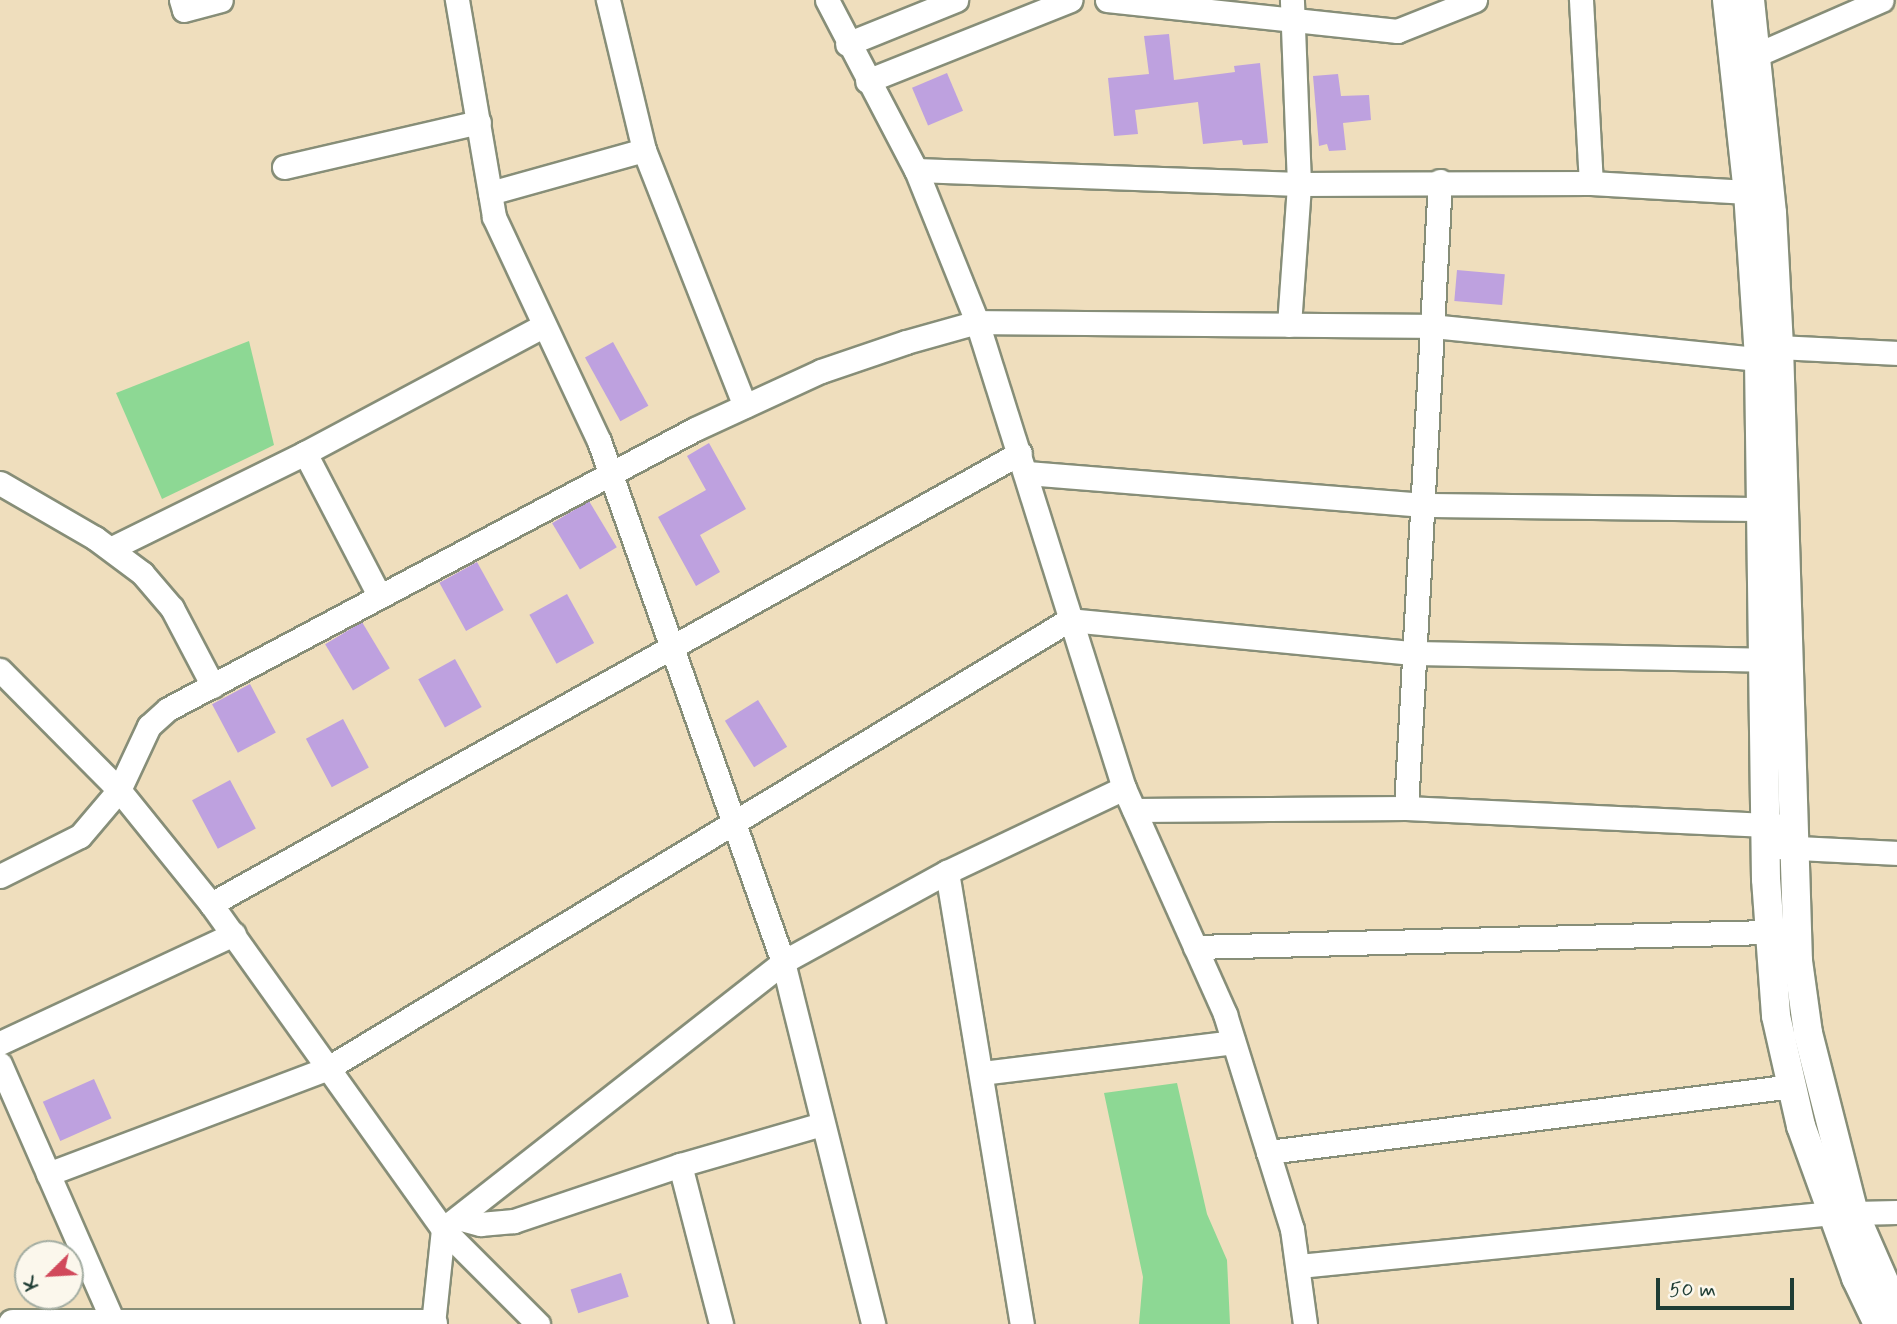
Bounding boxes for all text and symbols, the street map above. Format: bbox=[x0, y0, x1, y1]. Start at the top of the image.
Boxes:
north arrow bbox=[14, 1240, 84, 1310]
scale bar bbox=[1659, 1264, 1797, 1308]
text: K bbox=[17, 1272, 45, 1294]
text: 50 m bbox=[1669, 1276, 1716, 1304]

